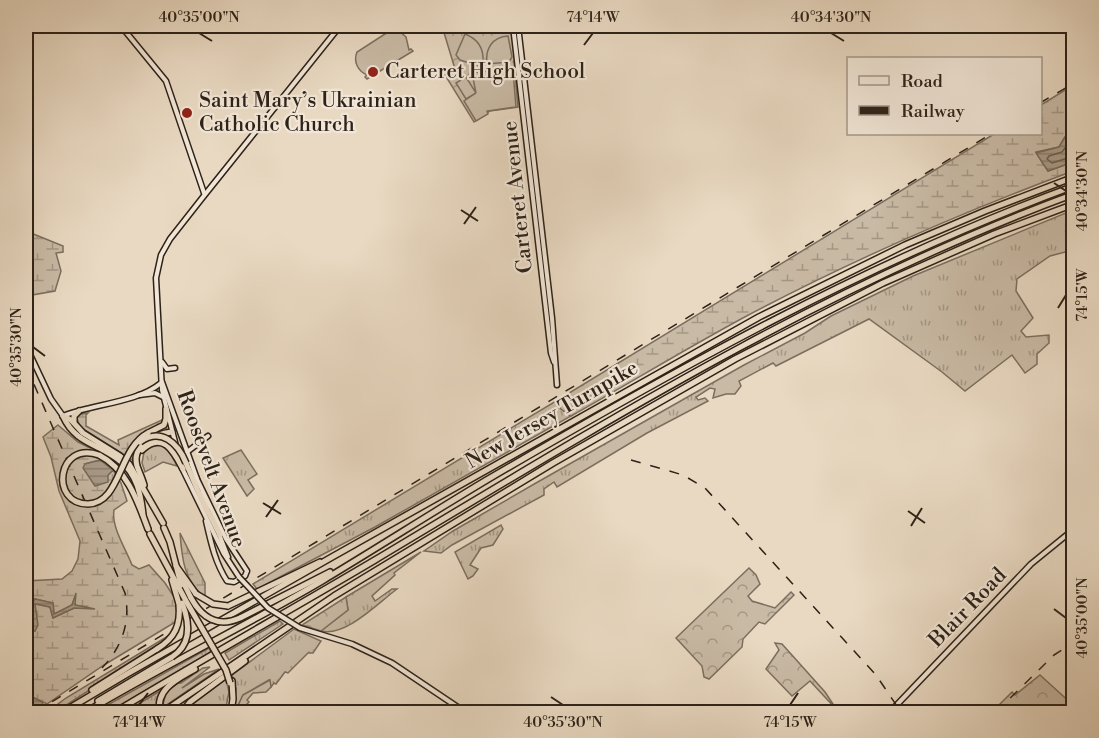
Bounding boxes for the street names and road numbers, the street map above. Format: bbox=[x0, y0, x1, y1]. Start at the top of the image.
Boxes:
street label: Carteret Avenue bbox=[497, 120, 539, 274]
street label: New Jersey Turnpike bbox=[461, 355, 643, 475]
street label: Roosevelt Avenue bbox=[170, 387, 252, 551]
street label: Blair Road bbox=[923, 563, 1012, 654]

